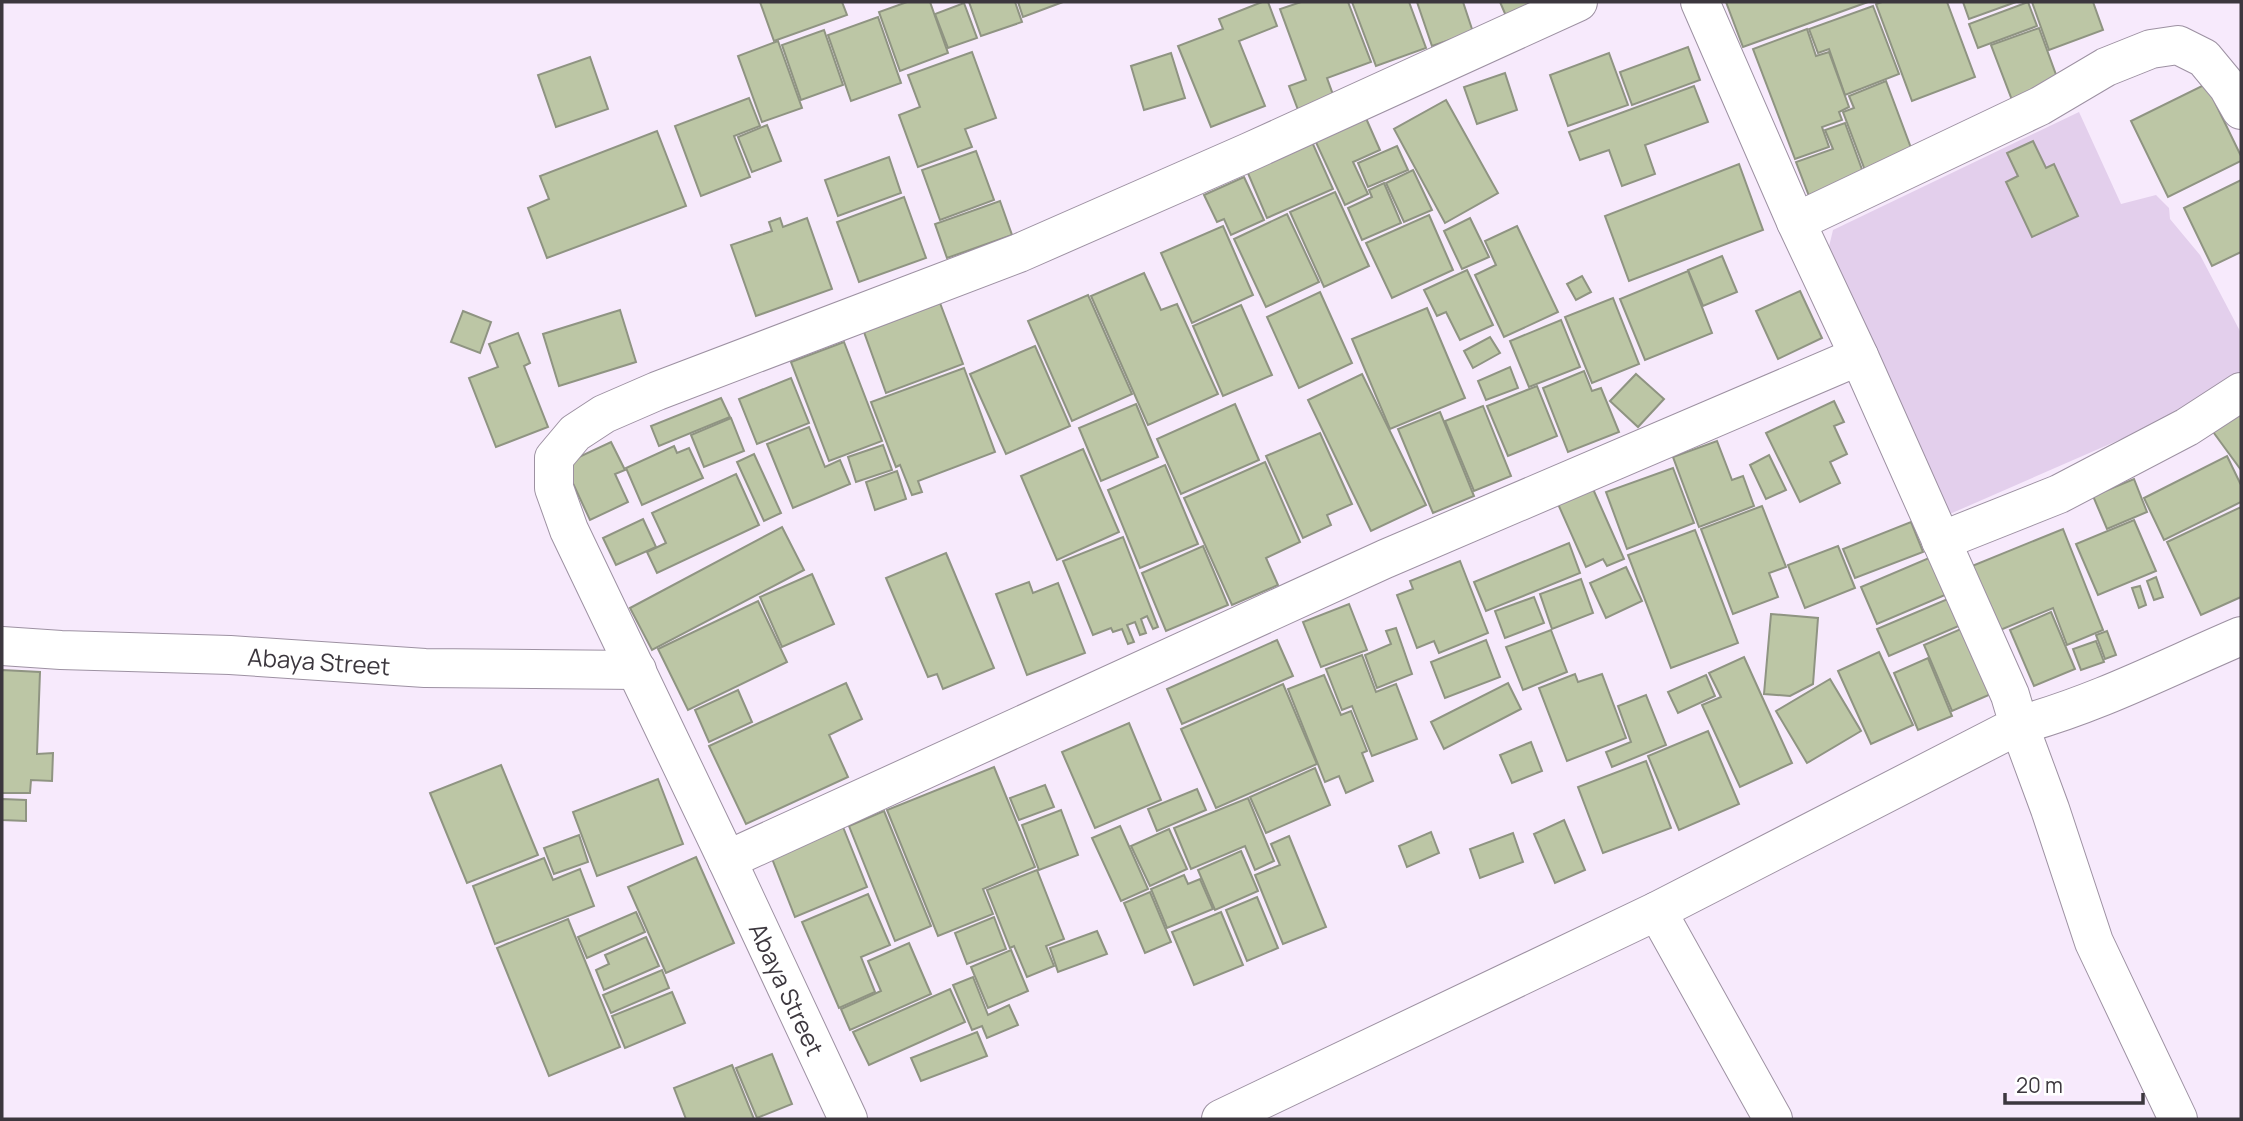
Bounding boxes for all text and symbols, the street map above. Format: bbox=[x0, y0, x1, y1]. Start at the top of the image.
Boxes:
street label: Abaya Street bbox=[247, 640, 391, 682]
street label: Abaya Street bbox=[742, 917, 832, 1061]
scale bar bbox=[2005, 1062, 2143, 1106]
text: 20 m bbox=[2016, 1071, 2063, 1099]

